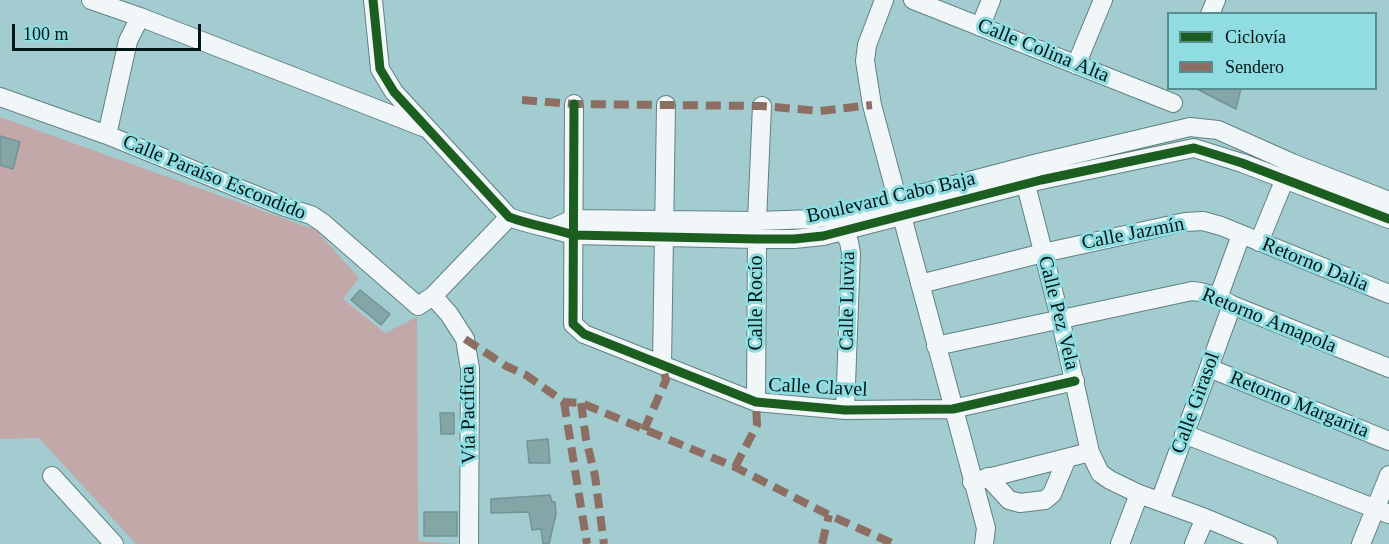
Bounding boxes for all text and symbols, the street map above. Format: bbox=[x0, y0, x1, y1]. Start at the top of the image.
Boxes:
scale bar bbox=[15, 12, 204, 50]
legend bbox=[1167, 12, 1377, 90]
street label: Calle Colina Alta bbox=[974, 14, 1112, 88]
text: 100 m bbox=[23, 24, 69, 44]
text: Ciclovía bbox=[1225, 27, 1286, 47]
text: Sendero bbox=[1225, 57, 1284, 77]
street label: Calle Paraíso Escondido bbox=[119, 130, 309, 226]
street label: Boulevard Cabo Baja bbox=[804, 167, 978, 229]
street label: Calle Jazmín bbox=[1080, 212, 1186, 256]
street label: Retorno Dalia bbox=[1258, 233, 1372, 297]
street label: Calle Lluvia bbox=[835, 251, 861, 351]
street label: Calle Pez Vela bbox=[1032, 254, 1084, 372]
street label: Calle Rocío bbox=[745, 256, 769, 350]
street label: Retorno Amapola bbox=[1198, 283, 1340, 359]
street label: Calle Girasol bbox=[1167, 349, 1225, 457]
street label: Vía Pacífica bbox=[456, 366, 482, 464]
street label: Retorno Margarita bbox=[1226, 366, 1372, 444]
street label: Calle Clavel bbox=[768, 373, 868, 403]

